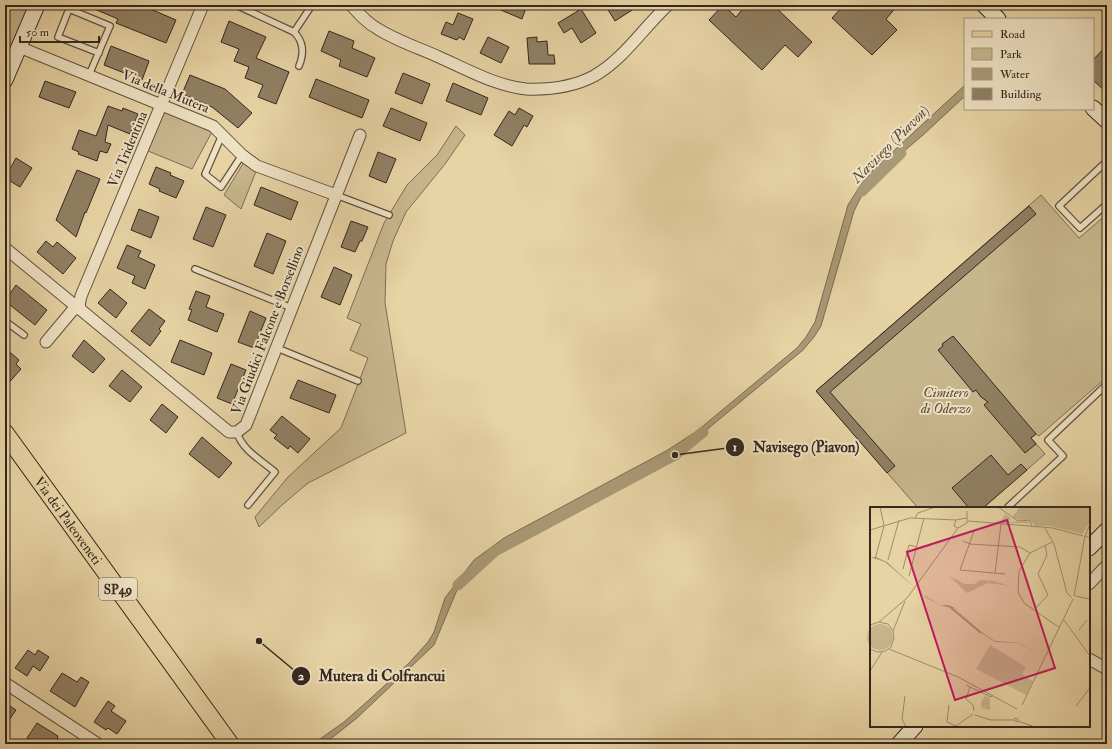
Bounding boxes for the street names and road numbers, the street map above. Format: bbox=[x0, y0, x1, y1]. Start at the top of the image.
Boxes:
street label: Via della Mutera bbox=[120, 66, 212, 117]
street label: Via Tridentina bbox=[104, 108, 151, 190]
street label: Via Giudici Falcone e Borsellino bbox=[227, 243, 308, 417]
street label: Via dei Paleoveneti bbox=[30, 473, 106, 568]
road number: SP49 bbox=[99, 578, 137, 600]

